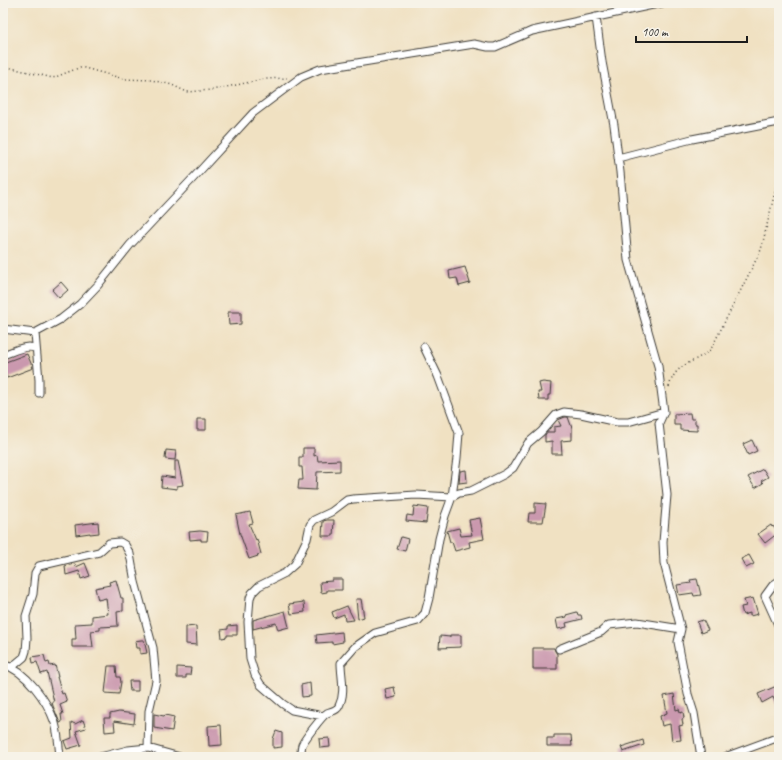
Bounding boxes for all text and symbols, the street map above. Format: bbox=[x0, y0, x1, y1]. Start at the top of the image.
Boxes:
scale bar bbox=[636, 18, 747, 44]
text: 100 m bbox=[642, 24, 669, 40]

